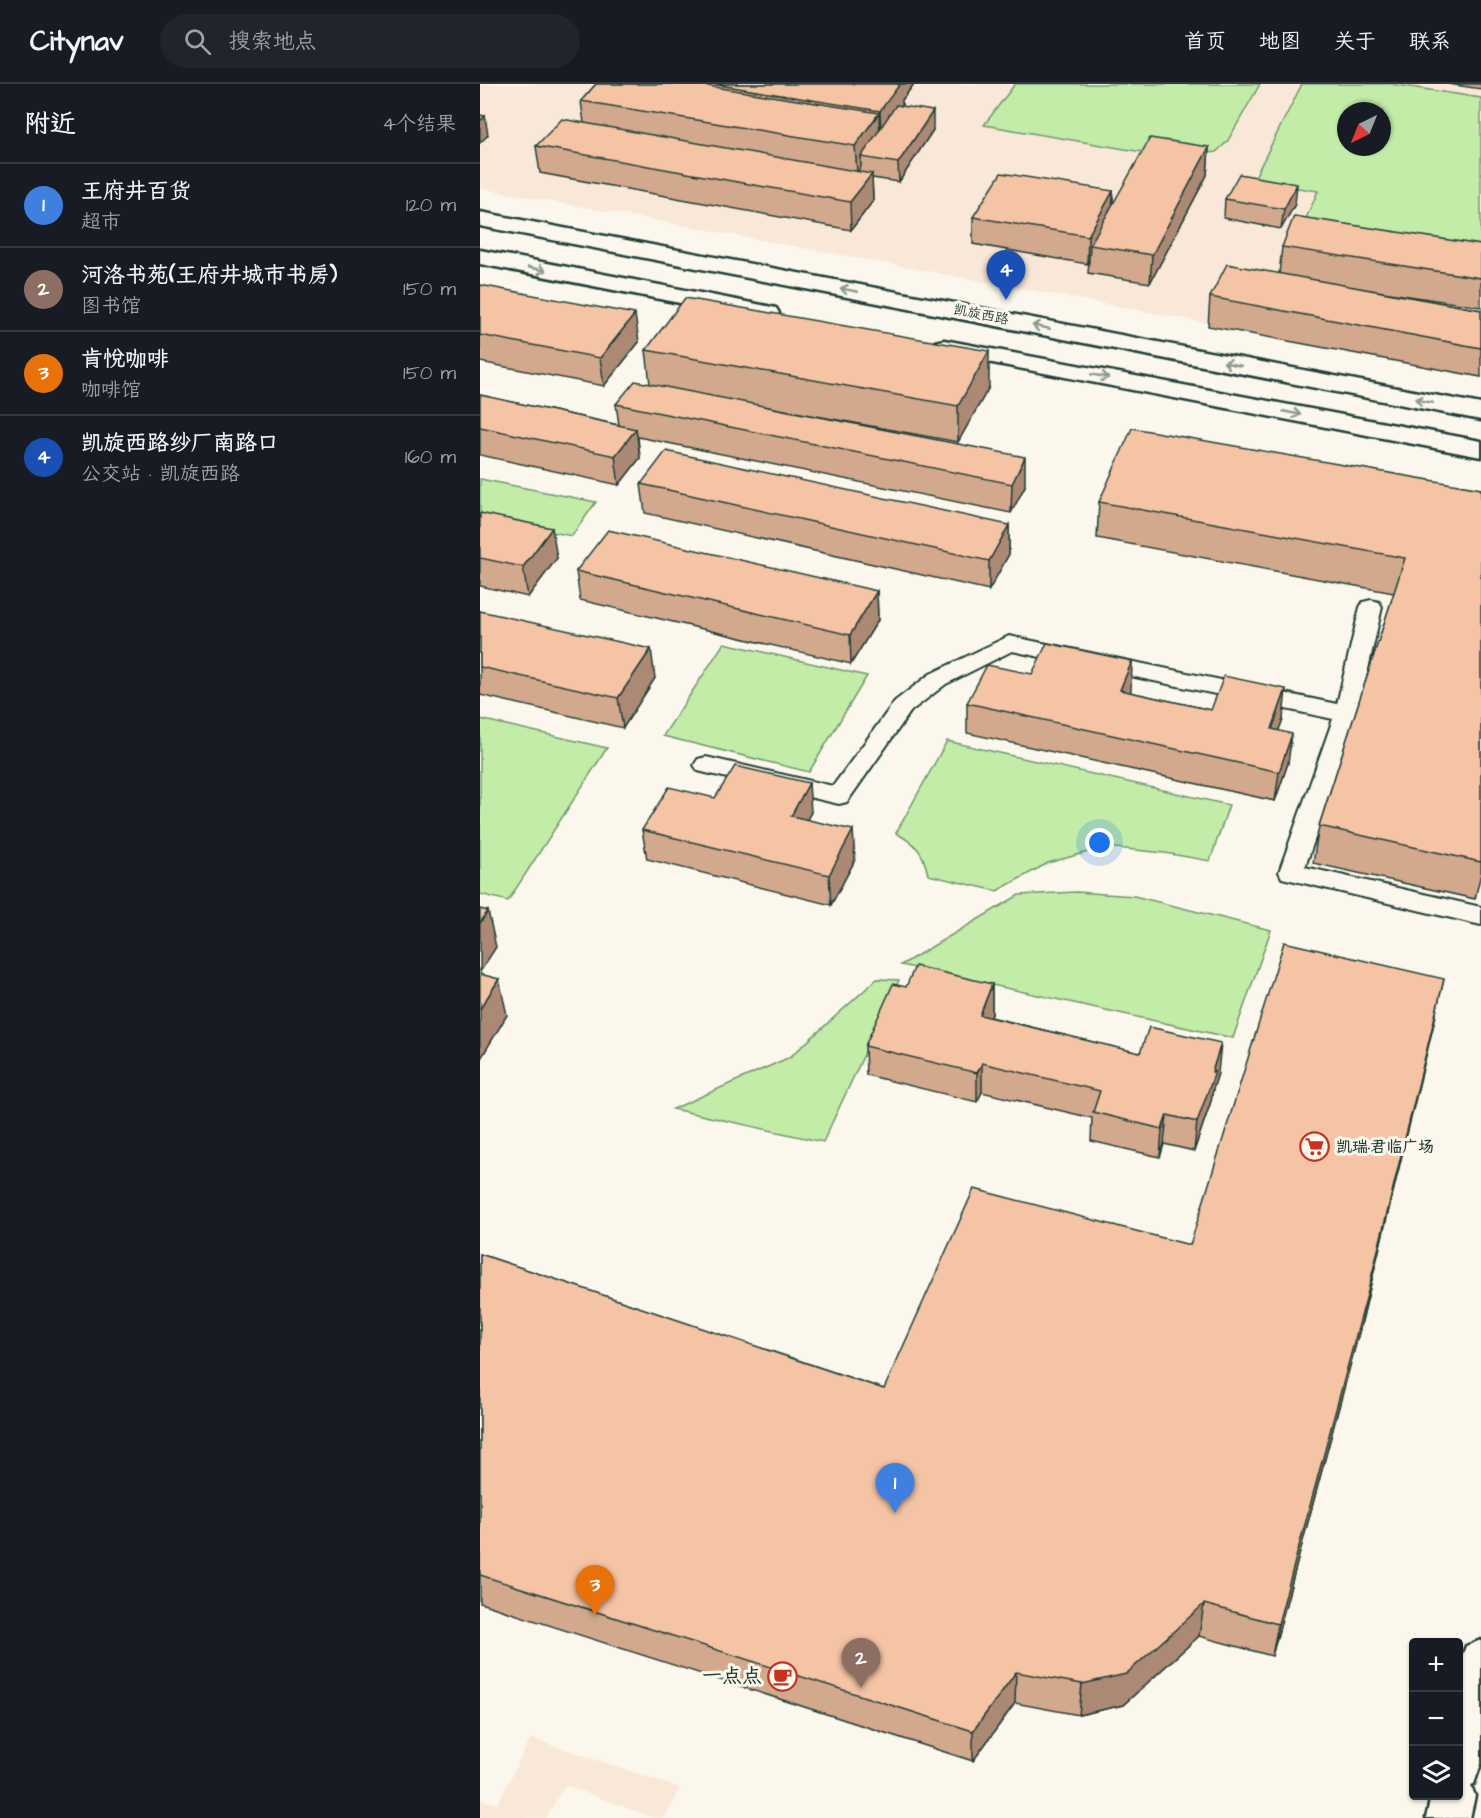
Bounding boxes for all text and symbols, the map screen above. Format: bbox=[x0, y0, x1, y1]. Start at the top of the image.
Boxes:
search box bbox=[160, 14, 580, 68]
text: Citynav bbox=[30, 22, 124, 61]
icon: search bbox=[181, 25, 214, 58]
text: 搜索地点 bbox=[229, 26, 317, 57]
text: 首页 bbox=[1184, 27, 1226, 56]
text: 地图 bbox=[1259, 27, 1301, 56]
text: 关于 bbox=[1334, 27, 1376, 56]
text: 联系 bbox=[1409, 27, 1451, 56]
north arrow bbox=[1337, 102, 1391, 156]
text: 附近 bbox=[24, 106, 76, 142]
text: 4个结果 bbox=[382, 110, 456, 138]
text: 王府井百货 bbox=[81, 176, 191, 207]
text: 1 bbox=[42, 191, 45, 219]
text: 120 m bbox=[406, 191, 456, 219]
text: 超市 bbox=[81, 208, 121, 236]
pin: 4 bbox=[986, 250, 1026, 300]
text: 河洛书苑(王府井城市书房) bbox=[81, 260, 337, 291]
one-way arrow bbox=[527, 264, 547, 275]
text: 2 bbox=[38, 275, 49, 303]
text: 150 m bbox=[403, 275, 456, 303]
one-way arrow bbox=[840, 284, 859, 295]
text: 图书馆 bbox=[81, 292, 141, 320]
street label: 凯旋西路 bbox=[952, 300, 1010, 330]
one-way arrow bbox=[1031, 321, 1051, 332]
text: 肯悦咖啡 bbox=[81, 344, 169, 375]
one-way arrow bbox=[1223, 358, 1242, 369]
text: 3 bbox=[38, 359, 49, 387]
text: 150 m bbox=[403, 359, 456, 387]
one-way arrow bbox=[1090, 371, 1110, 382]
text: 咖啡馆 bbox=[81, 376, 141, 404]
one-way arrow bbox=[1414, 395, 1434, 406]
one-way arrow bbox=[1281, 408, 1301, 419]
text: 凯旋西路纱厂南路口 bbox=[81, 428, 279, 459]
text: 4 bbox=[37, 443, 50, 471]
text: 160 m bbox=[405, 443, 456, 471]
text: 公交站 · 凯旋西路 bbox=[81, 460, 240, 488]
your location bbox=[1085, 828, 1114, 857]
supermarket icon: 凯瑞·君临广场 bbox=[1299, 1131, 1331, 1163]
place label: 凯瑞·君临广场 bbox=[1336, 1136, 1434, 1158]
pin: 1 bbox=[876, 1464, 914, 1513]
pin: 3 bbox=[576, 1566, 614, 1615]
pin: 2 bbox=[842, 1638, 880, 1688]
map controls bbox=[1409, 1638, 1463, 1800]
button: + bbox=[1409, 1638, 1463, 1692]
cafe icon: 一点点 bbox=[767, 1660, 799, 1692]
place label: 一点点 bbox=[702, 1662, 762, 1690]
button: − bbox=[1409, 1692, 1463, 1746]
button: layers bbox=[1409, 1746, 1463, 1800]

